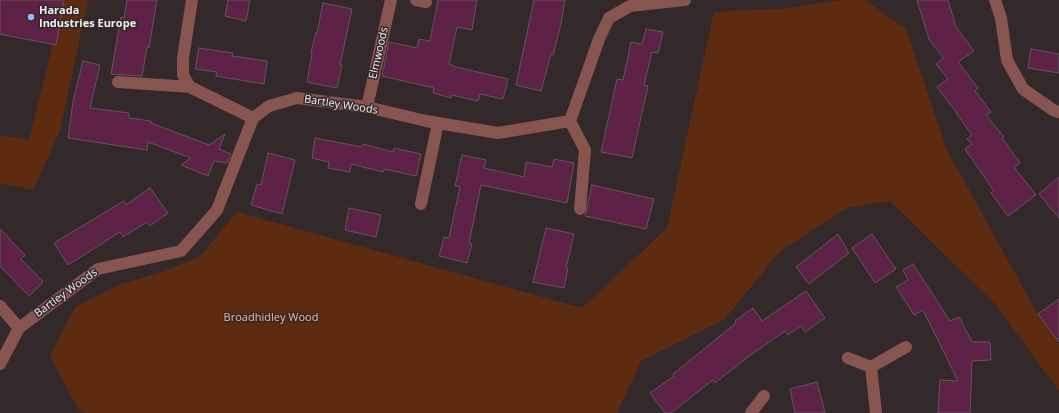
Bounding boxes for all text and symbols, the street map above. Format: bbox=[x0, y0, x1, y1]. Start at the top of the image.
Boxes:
place label: Harada Industries Europe bbox=[39, 4, 136, 30]
marker: Harada Industries Europe bbox=[26, 12, 36, 22]
street label: Elmwoods bbox=[367, 26, 391, 80]
street label: Bartley Woods bbox=[303, 93, 379, 117]
street label: Bartley Woods bbox=[32, 266, 100, 320]
park label: Broadhidley Wood bbox=[224, 311, 318, 325]

